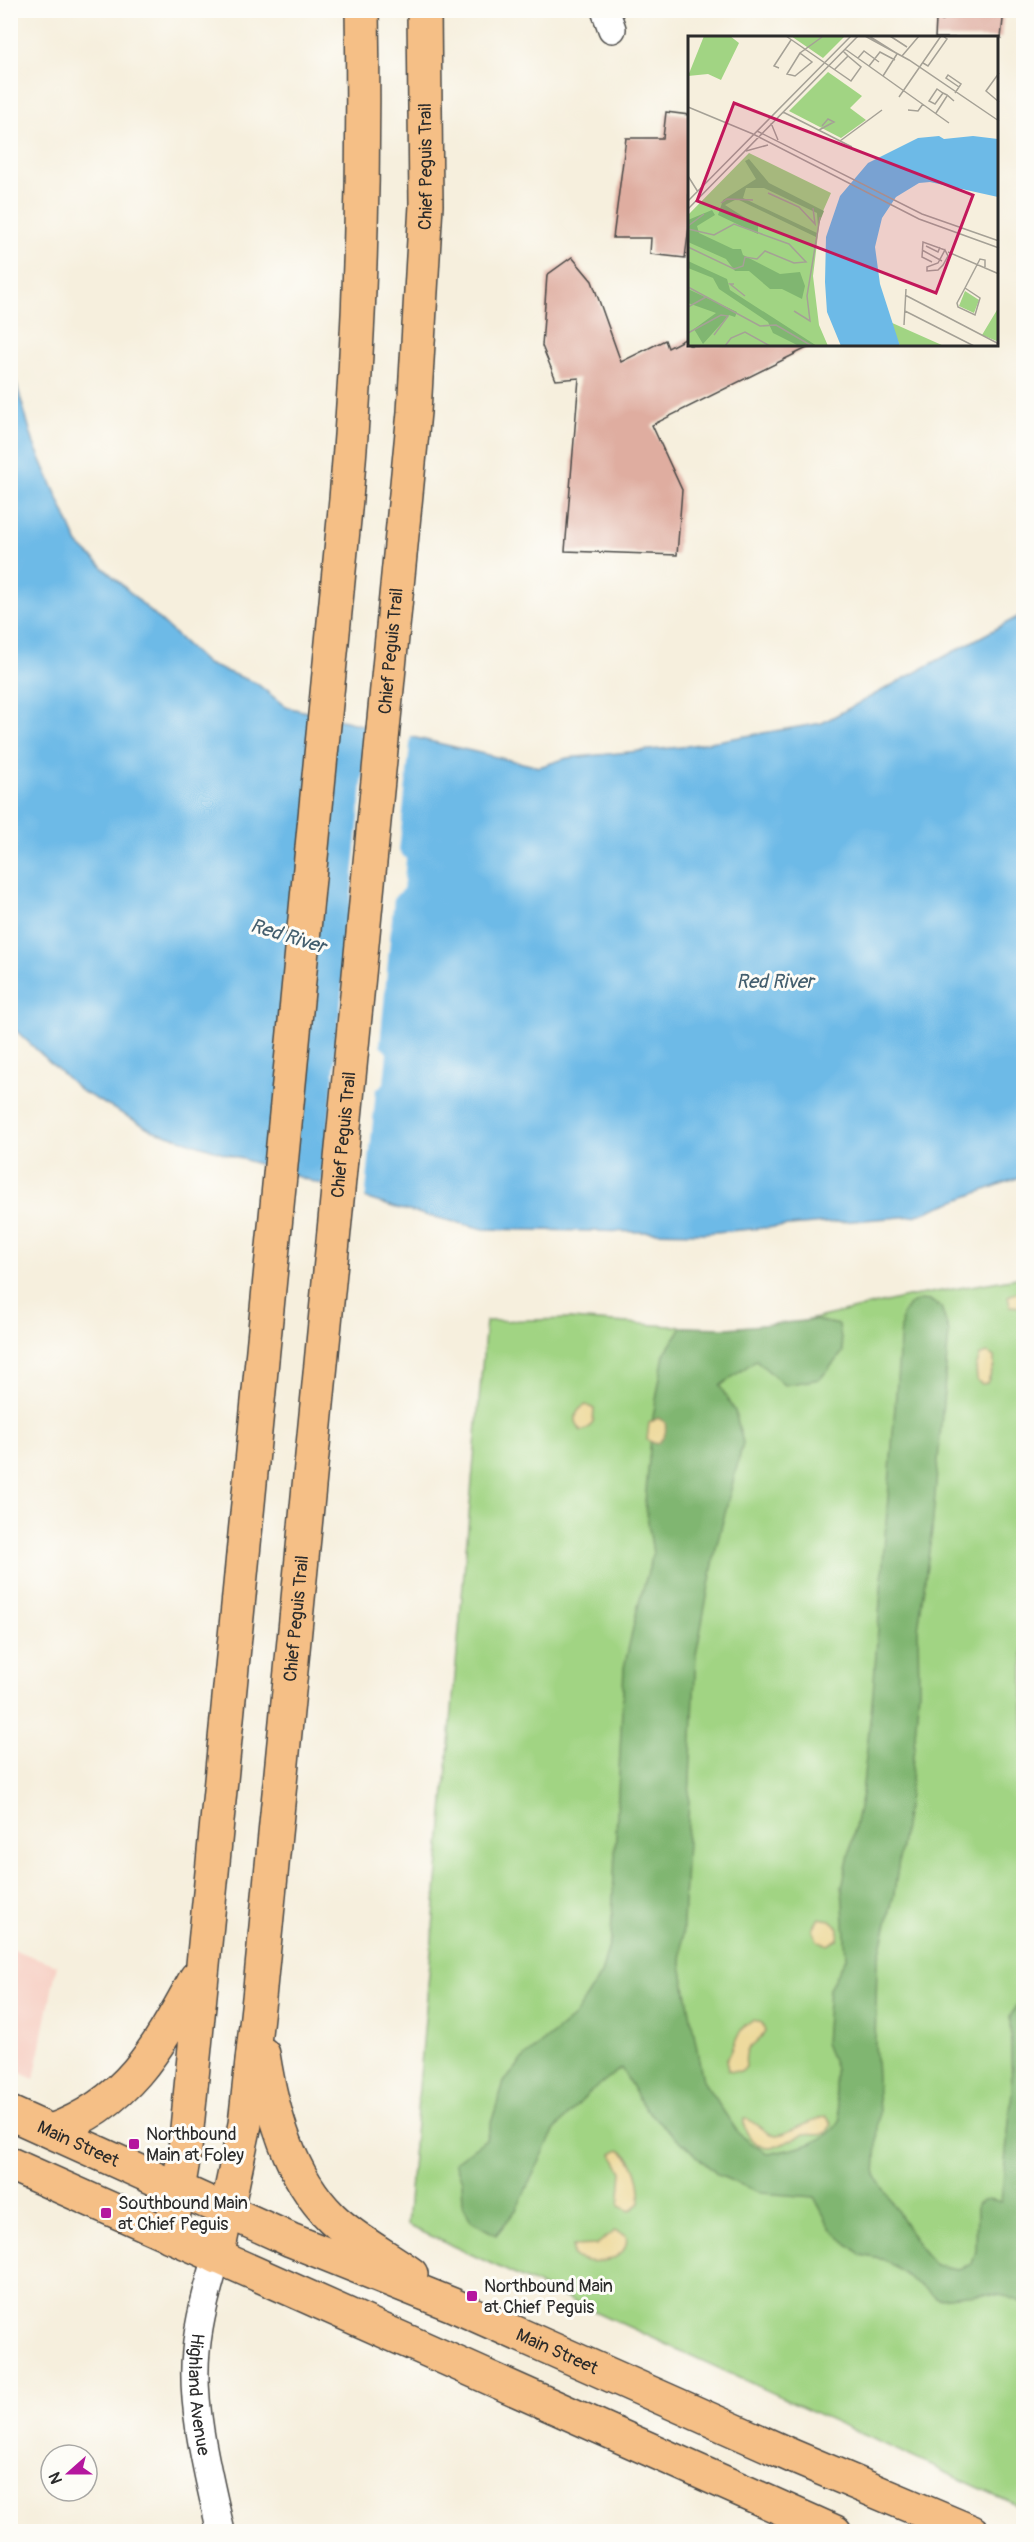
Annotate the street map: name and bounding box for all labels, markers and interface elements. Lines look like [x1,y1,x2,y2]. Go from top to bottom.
inset map [688,36,998,346]
street label: Chief Peguis Trail [413,103,438,231]
street label: Chief Peguis Trail [373,587,408,715]
water label: Red River [247,913,331,960]
water label: Red River [736,969,817,994]
street label: Chief Peguis Trail [326,1071,361,1199]
street label: Chief Peguis Trail [278,1554,314,1683]
street label: Main Street [34,2115,124,2173]
place label: Northbound Main at Foley [146,2123,244,2167]
marker: Northbound Main at Foley [127,2137,141,2151]
place label: Southbound Main at Chief Peguis [118,2192,248,2236]
marker: Southbound Main at Chief Peguis [99,2206,113,2220]
place label: Northbound Main at Chief Peguis [484,2275,613,2319]
marker: Northbound Main at Chief Peguis [465,2289,479,2303]
street label: Main Street [513,2323,602,2380]
street label: Highland Avenue [183,2332,216,2458]
north arrow [39,2443,99,2503]
text: N [45,2469,67,2487]

